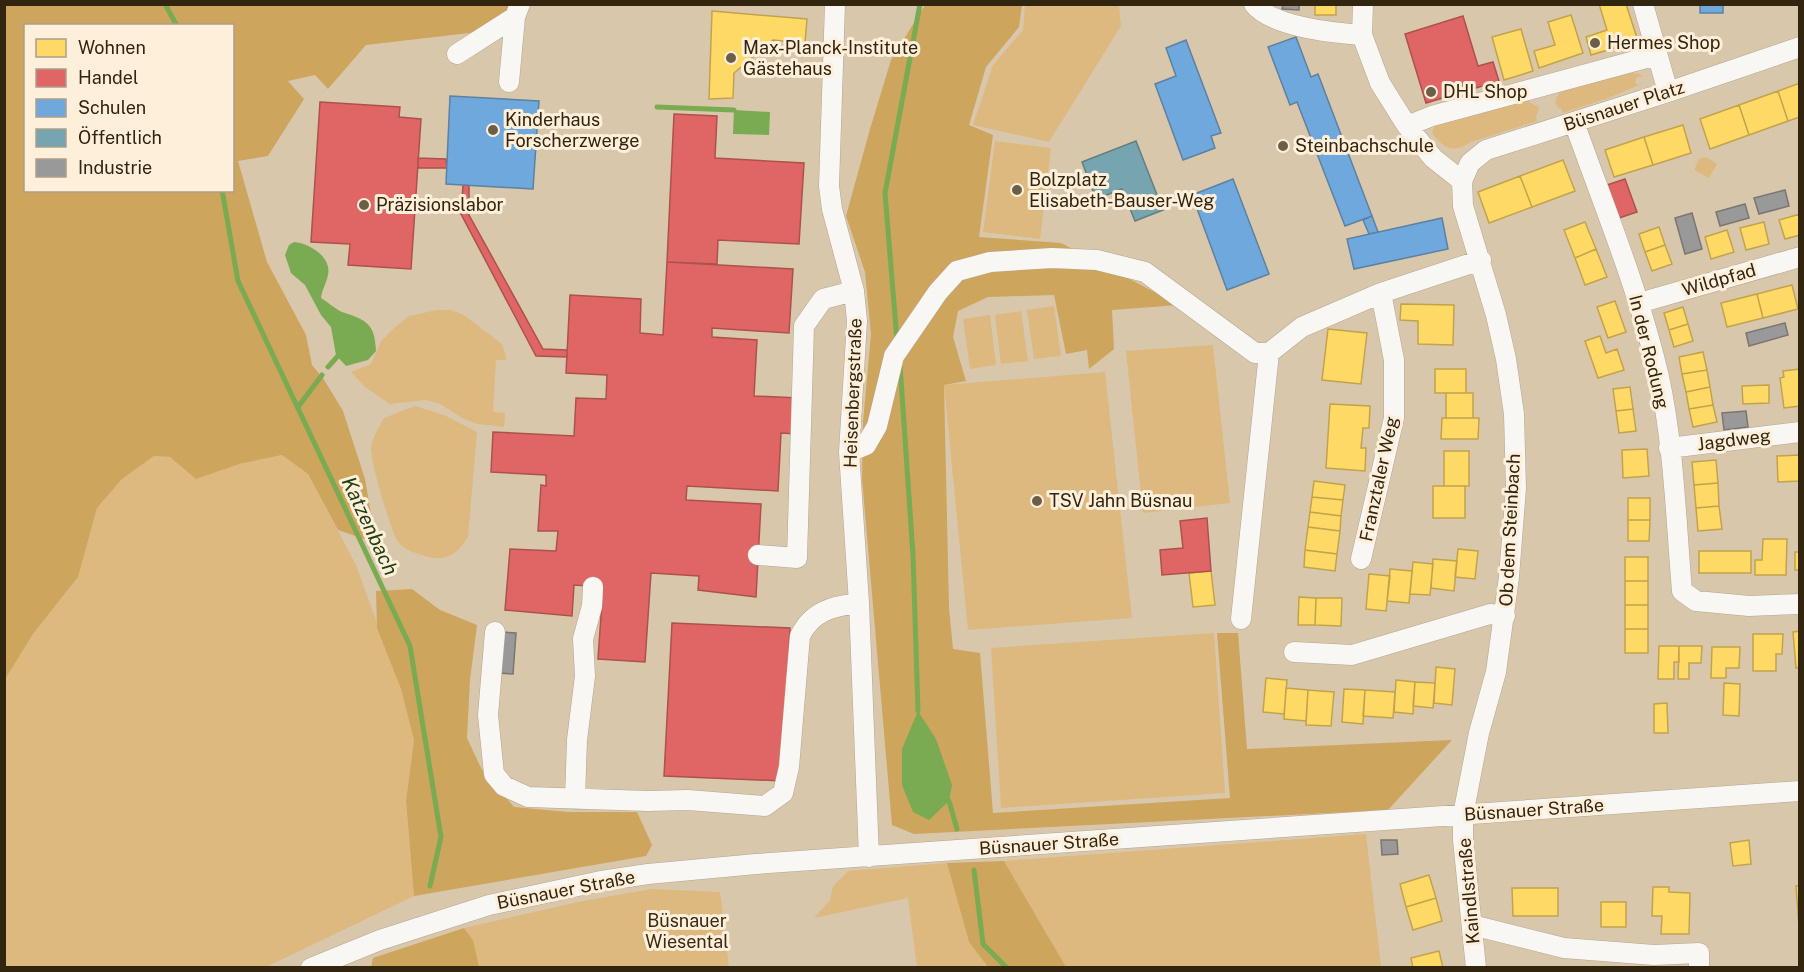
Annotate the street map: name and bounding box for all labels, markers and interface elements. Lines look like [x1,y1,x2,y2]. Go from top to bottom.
legend [24,24,234,192]
place label: Hermes Shop [1607,32,1720,53]
marker: Hermes Shop [1588,36,1602,50]
text: Wohnen [78,37,146,58]
place label: Max-Planck-Institute Gästehaus [743,37,918,79]
marker: Max-Planck-Institute Gästehaus [724,51,738,65]
text: Handel [78,67,138,88]
street label: Büsnauer Platz [1561,76,1687,135]
place label: DHL Shop [1443,81,1527,102]
marker: DHL Shop [1424,85,1438,99]
text: Schulen [78,97,146,118]
place label: Kinderhaus Forscherzwerge [505,109,640,151]
marker: Kinderhaus Forscherzwerge [486,123,500,137]
text: Öffentlich [78,126,162,148]
place label: Steinbachschule [1295,135,1434,156]
marker: Steinbachschule [1276,139,1290,153]
text: Industrie [78,157,152,178]
place label: Bolzplatz Elisabeth-Bauser-Weg [1029,169,1215,211]
marker: Bolzplatz Elisabeth-Bauser-Weg [1010,183,1024,197]
place label: Präzisionslabor [376,194,504,215]
marker: Präzisionslabor [357,198,371,212]
street label: Wildpfad [1680,259,1758,300]
street label: In der Rodung [1625,293,1674,411]
street label: Heisenbergstraße [839,318,866,468]
street label: Franztaler Weg [1355,414,1402,543]
street label: Jagdweg [1696,425,1772,454]
street label: Ob dem Steinbach [1495,453,1524,607]
water label: Katzenbach [337,473,403,579]
place label: TSV Jahn Büsnau [1049,490,1192,511]
marker: TSV Jahn Büsnau [1030,494,1044,508]
street label: Büsnauer Straße [1463,794,1605,825]
street label: Büsnauer Straße [978,828,1120,859]
street label: Kaindlstraße [1453,837,1484,945]
street label: Büsnauer Straße [495,866,637,913]
park label: Büsnauer Wiesental [645,910,729,952]

